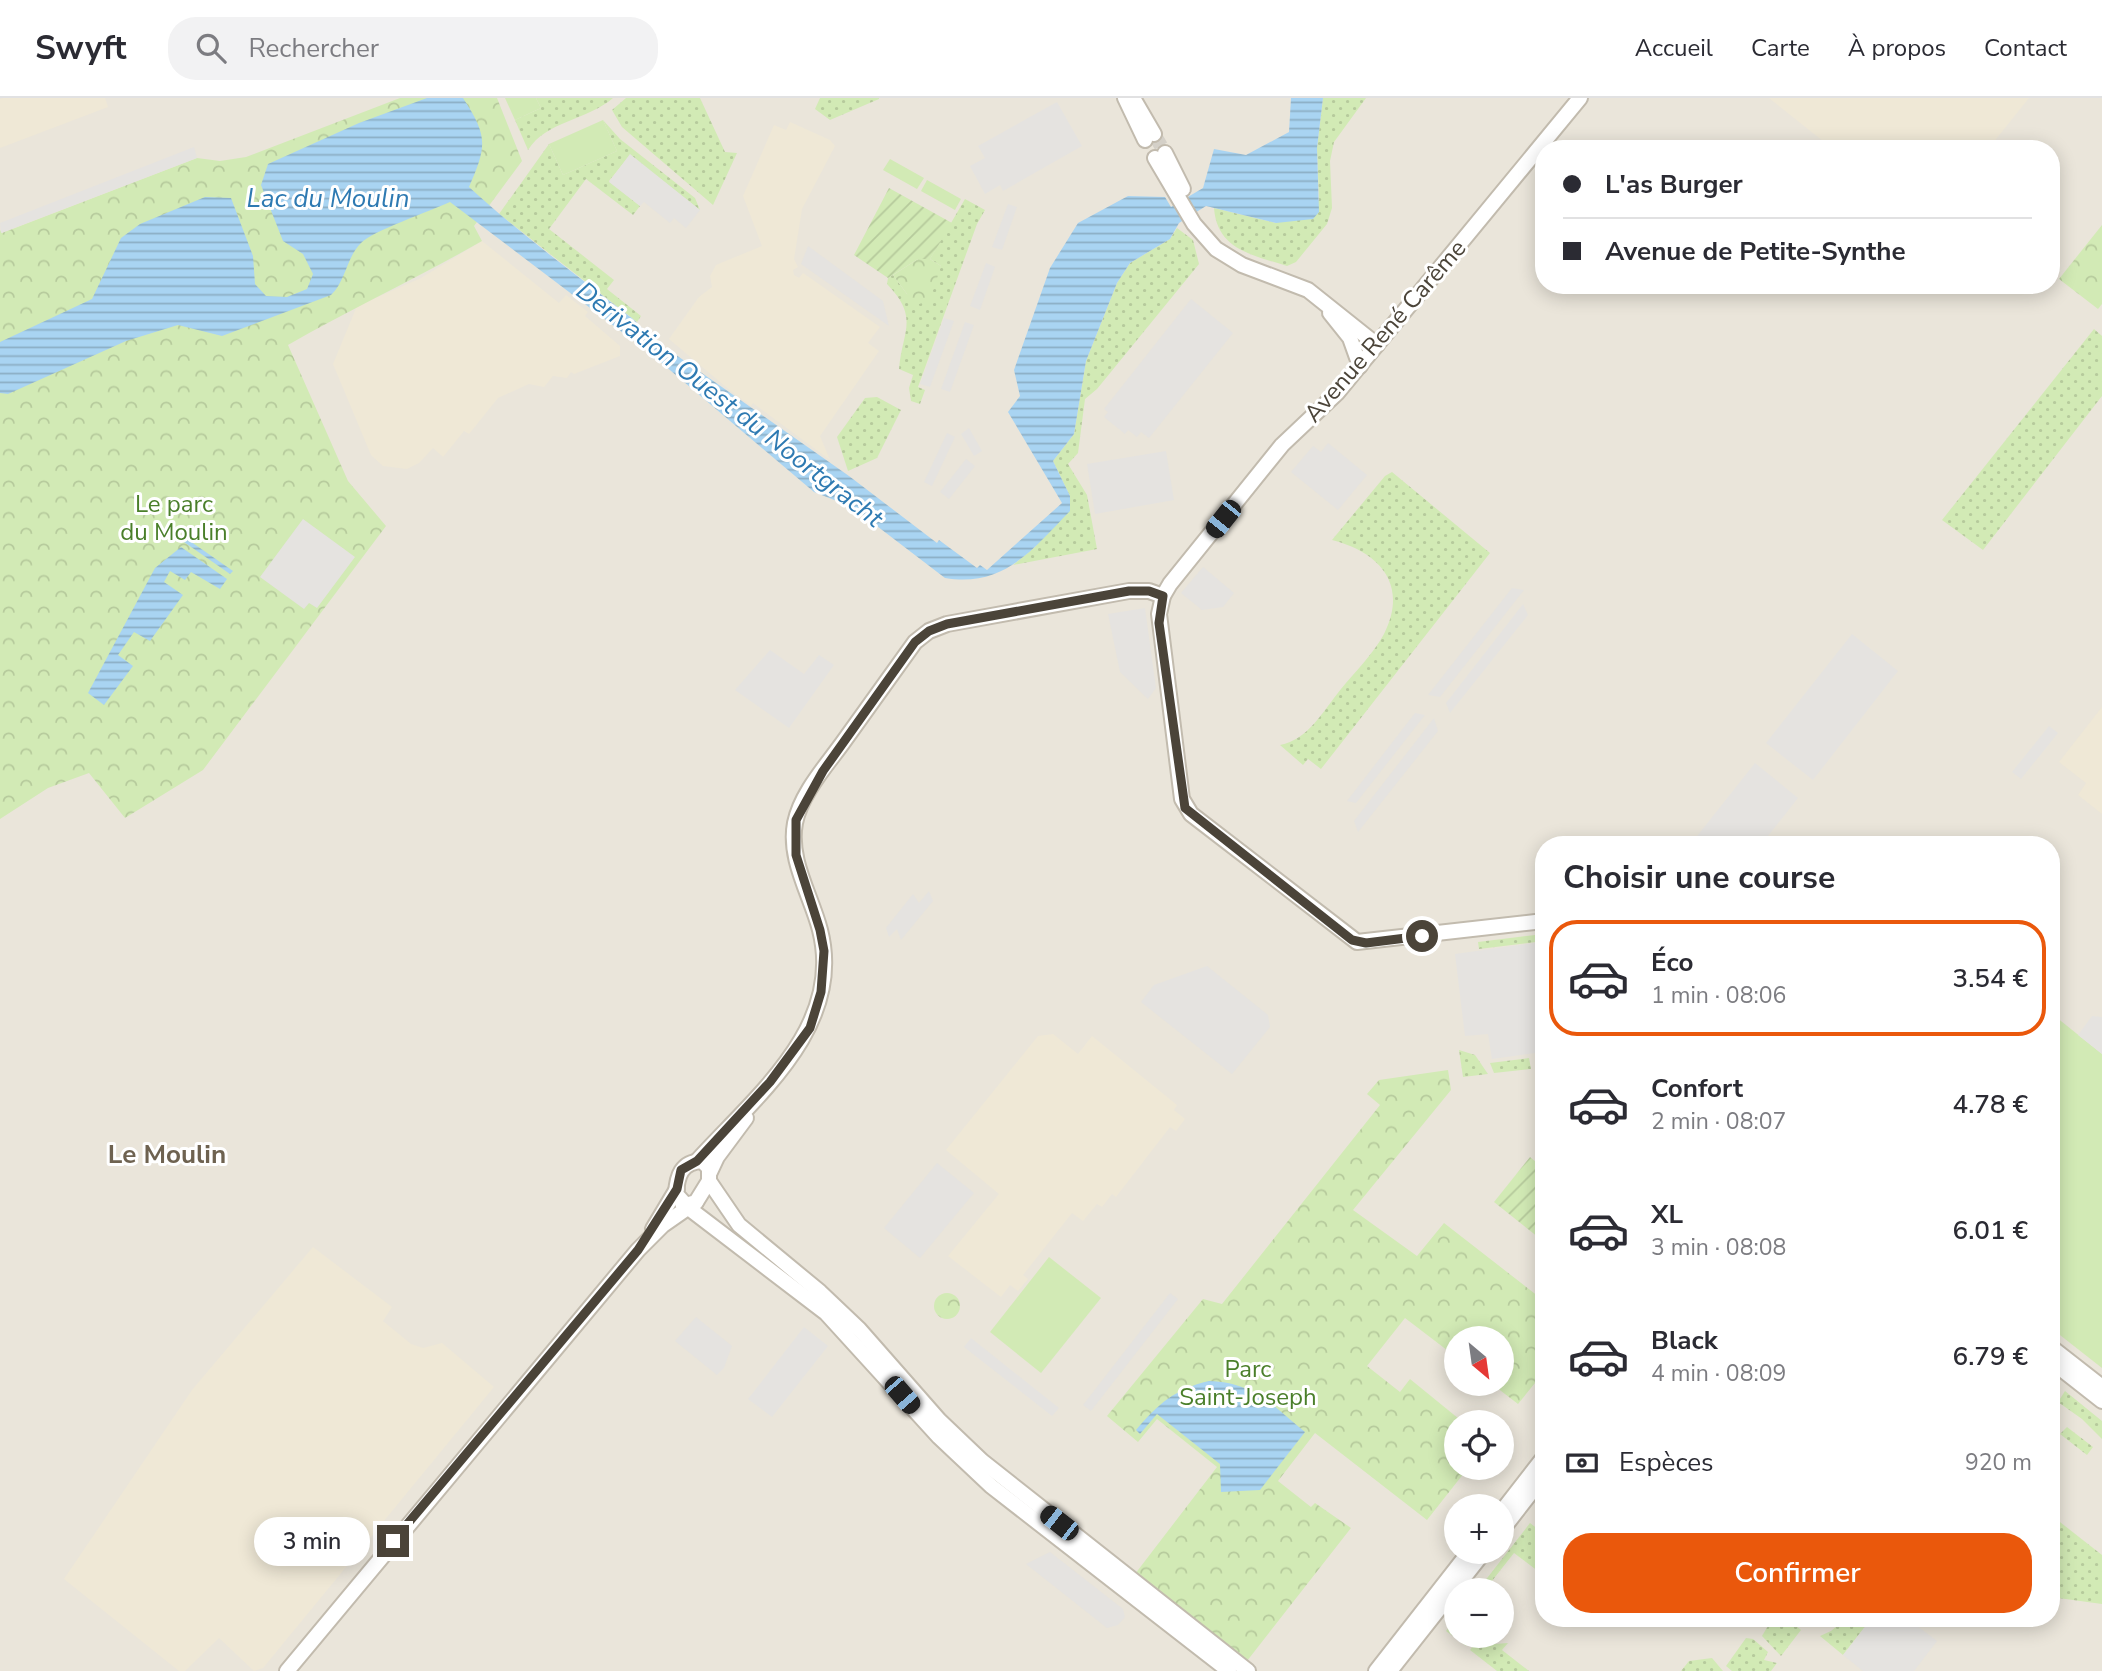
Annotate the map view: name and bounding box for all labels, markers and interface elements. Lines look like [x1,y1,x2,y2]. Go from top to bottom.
search box [168,17,658,80]
text: Swyft [35,26,126,71]
icon: search [192,29,230,67]
text: Rechercher [248,31,379,66]
text: Accueil [1635,32,1713,64]
text: Carte [1751,32,1810,64]
text: À propos [1848,32,1946,64]
text: Contact [1984,32,2067,64]
text: L'as Burger [1605,167,1743,202]
water label: Lac du Moulin [247,181,409,216]
street label: Avenue René Carême [1297,233,1473,429]
text: Avenue de Petite-Synthe [1605,234,1906,269]
water label: Derivation Ouest du Noortgracht [569,273,891,536]
park label: Le parc du Moulin [120,488,228,548]
car [1202,496,1245,542]
text: Choisir une course [1563,856,1835,899]
route start [1406,920,1438,952]
text: Éco [1651,945,1693,980]
icon: car [1567,947,1630,1010]
text: 3.54 € [1953,961,2028,996]
text: 1 min · 08:06 [1651,980,1786,1011]
text: Confort [1651,1071,1743,1106]
icon: car [1567,1073,1630,1136]
text: 4.78 € [1953,1087,2028,1122]
text: 2 min · 08:07 [1651,1106,1786,1137]
district label: Le Moulin [108,1137,226,1172]
text: XL [1651,1197,1683,1232]
icon: car [1567,1199,1630,1262]
text: 6.01 € [1953,1213,2028,1248]
text: 3 min · 08:08 [1651,1232,1786,1263]
text: Black [1651,1323,1718,1358]
icon: car [1567,1325,1630,1388]
north arrow [1444,1326,1514,1396]
map controls [1444,1326,1514,1648]
text: 6.79 € [1953,1339,2028,1374]
park label: Parc Saint-Joseph [1179,1353,1317,1413]
text: 4 min · 08:09 [1651,1358,1786,1389]
car [881,1372,924,1418]
button: locate [1444,1410,1514,1480]
icon: cash [1563,1444,1601,1482]
text: Espèces [1619,1445,1714,1480]
text: 920 m [1965,1447,2032,1478]
button: + [1444,1494,1514,1564]
car [1036,1502,1083,1544]
callout: 3 min [253,1516,368,1566]
route end [377,1525,409,1557]
text: 3 min [283,1526,341,1557]
button: Confirmer [1563,1533,2032,1613]
button: − [1444,1578,1514,1648]

